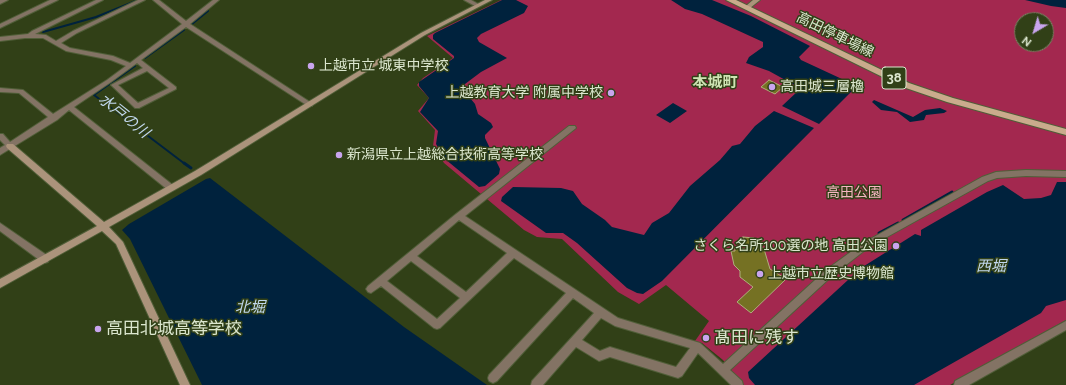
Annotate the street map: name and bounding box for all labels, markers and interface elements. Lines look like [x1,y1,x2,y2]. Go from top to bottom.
street label: 高田停車場線 [794,9,876,61]
north arrow [1014,12,1054,52]
text: N [1020,33,1034,49]
place label: 上越市立 城東中学校 [319,58,449,74]
marker: 上越市立 城東中学校 [306,61,316,71]
road number: 38 [882,67,906,89]
district label: 本城町 [693,73,737,91]
place label: 高田城三層櫓 [780,79,864,95]
marker: 高田城三層櫓 [767,82,777,92]
place label: 上越教育大学 附属中学校 [445,85,603,101]
marker: 上越教育大学 附属中学校 [606,88,616,98]
water label: 水戸の川 [95,90,153,142]
place label: 新潟県立上越総合技術高等学校 [347,147,543,163]
marker: 新潟県立上越総合技術高等学校 [334,150,344,160]
park label: 高田公園 [826,185,882,201]
place label: さくら名所100選の地 高田公園 [693,238,888,254]
marker: さくら名所100選の地 高田公園 [891,241,901,251]
water label: 西堀 [976,257,1006,275]
place label: 上越市立歴史博物館 [768,266,894,282]
marker: 上越市立歴史博物館 [755,269,765,279]
water label: 北堀 [235,298,265,316]
place label: 高田北城高等学校 [106,319,242,339]
marker: 高田北城高等学校 [93,324,103,334]
place label: 髙田に残す [714,328,799,348]
marker: 髙田に残す [701,333,711,343]

